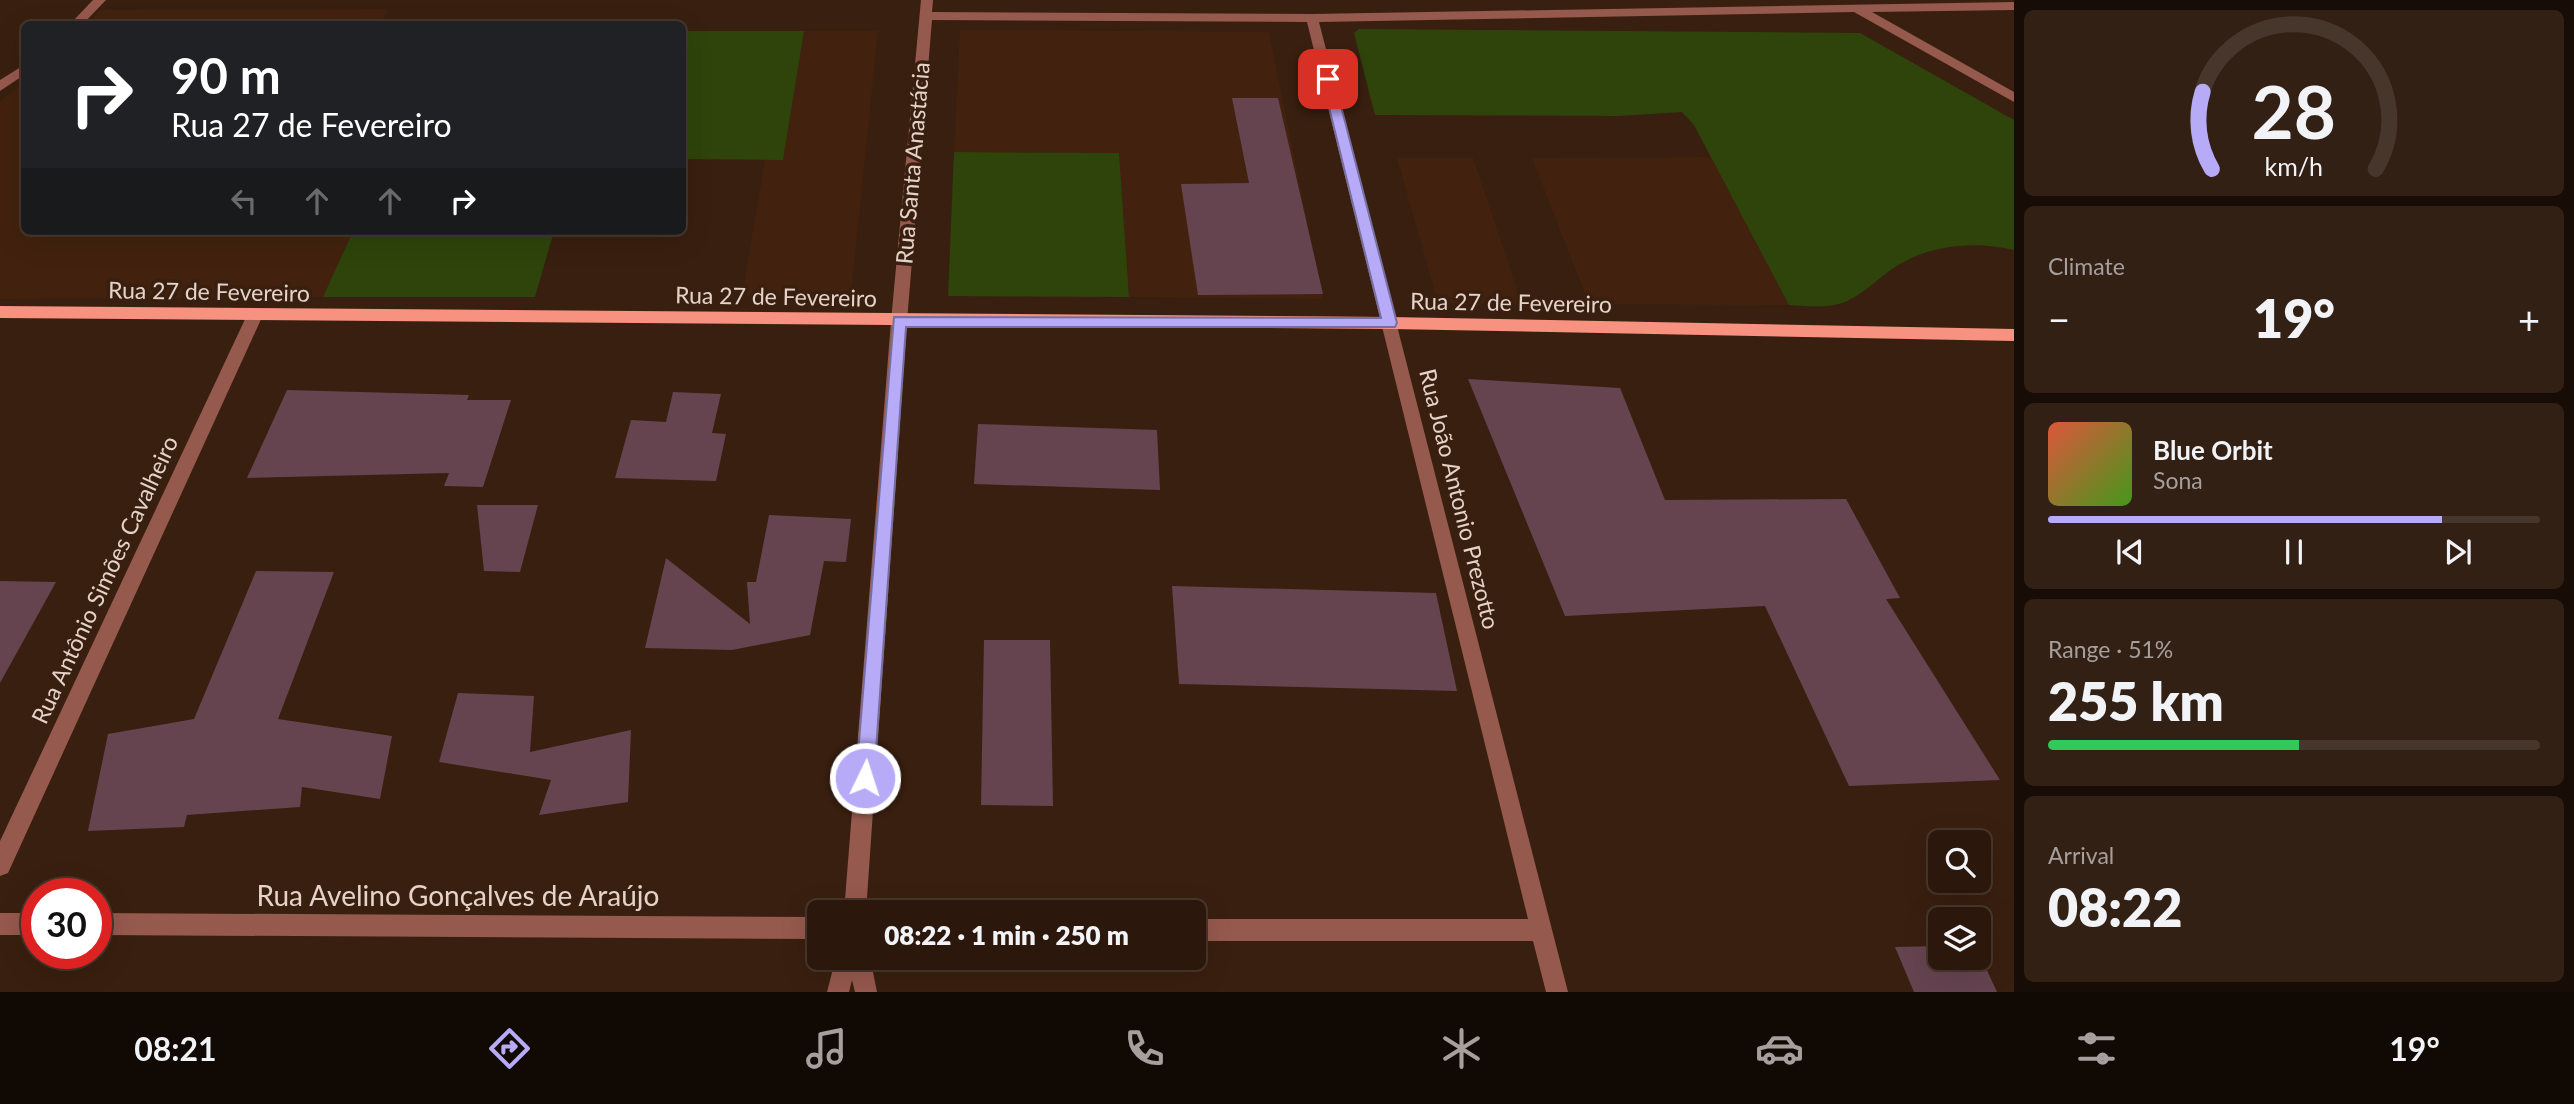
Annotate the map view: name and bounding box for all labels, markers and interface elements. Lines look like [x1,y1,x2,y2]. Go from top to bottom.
text: 90 m [171,46,281,104]
icon: right [56,49,147,140]
pin [1298,49,1358,109]
icon: arrive [1309,60,1347,98]
street label: Rua Santa Anastácia [889,61,935,265]
text: 28 [2252,68,2336,156]
text: Rua 27 de Fevereiro [171,105,452,144]
text: km/h [2265,151,2323,181]
icon: left [225,182,263,220]
icon: ahead [298,182,336,220]
icon: ahead [371,182,409,220]
icon: right [444,182,482,220]
text: Climate [2048,252,2125,280]
street label: Rua 27 de Fevereiro [108,275,310,307]
street label: Rua 27 de Fevereiro [675,280,877,312]
street label: Rua 27 de Fevereiro [1410,286,1612,318]
text: 19° [2253,287,2335,349]
text: − [2048,296,2070,342]
text: + [2518,296,2540,342]
street label: Rua João Antonio Prezotto [1414,366,1506,632]
street label: Rua Antônio Simões Cavalheiro [25,431,183,728]
text: Blue Orbit [2153,434,2273,466]
text: Sona [2153,466,2203,494]
icon: previous [2111,533,2149,571]
icon: pause [2275,533,2313,571]
icon: next [2439,533,2477,571]
text: Range · 51% [2048,635,2173,663]
text: 255 km [2048,670,2224,732]
position arrow [828,741,902,815]
map controls [1928,830,1991,970]
button: search [1928,830,1991,893]
text: Arrival [2048,841,2114,869]
text: 08:22 [2048,876,2182,938]
speed limit sign: 30 [21,878,112,969]
street label: Rua Avelino Gonçalves de Araújo [257,878,659,912]
button: layers [1928,907,1991,970]
text: 08:22 · 1 min · 250 m [884,919,1129,951]
icon: directions [485,1024,534,1073]
icon: music [802,1024,851,1073]
icon: phone [1120,1024,1169,1073]
icon: climate [1437,1024,1486,1073]
icon: car [1755,1024,1804,1073]
icon: filters [2072,1024,2121,1073]
text: 08:21 [134,1029,217,1068]
text: 19° [2389,1029,2440,1068]

